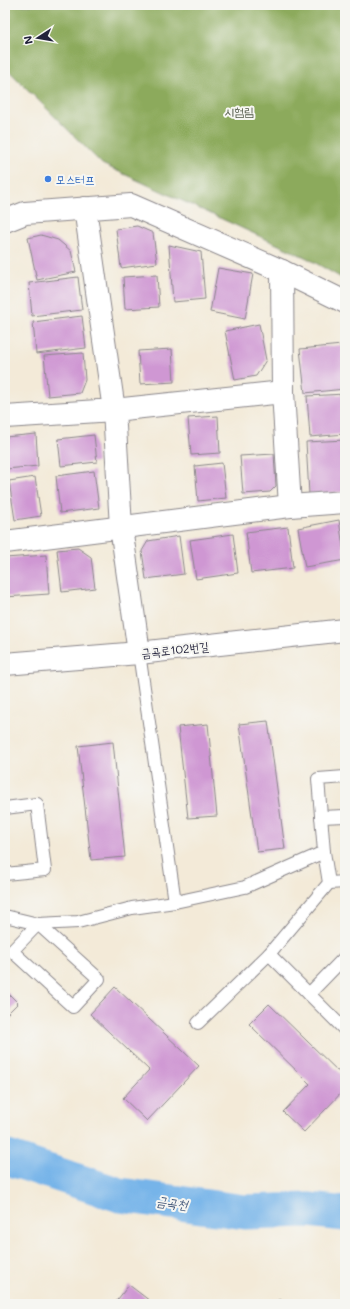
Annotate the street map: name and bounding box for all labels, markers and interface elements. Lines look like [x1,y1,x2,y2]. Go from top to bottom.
north arrow [18,18,58,58]
text: N [20,35,36,46]
park label: 시험림 [225,103,254,119]
place label: 모스터프 [56,171,95,187]
marker: 모스터프 [43,174,53,184]
street label: 금곡로102번길 [140,637,210,660]
water label: 금곡천 [155,1191,190,1213]

